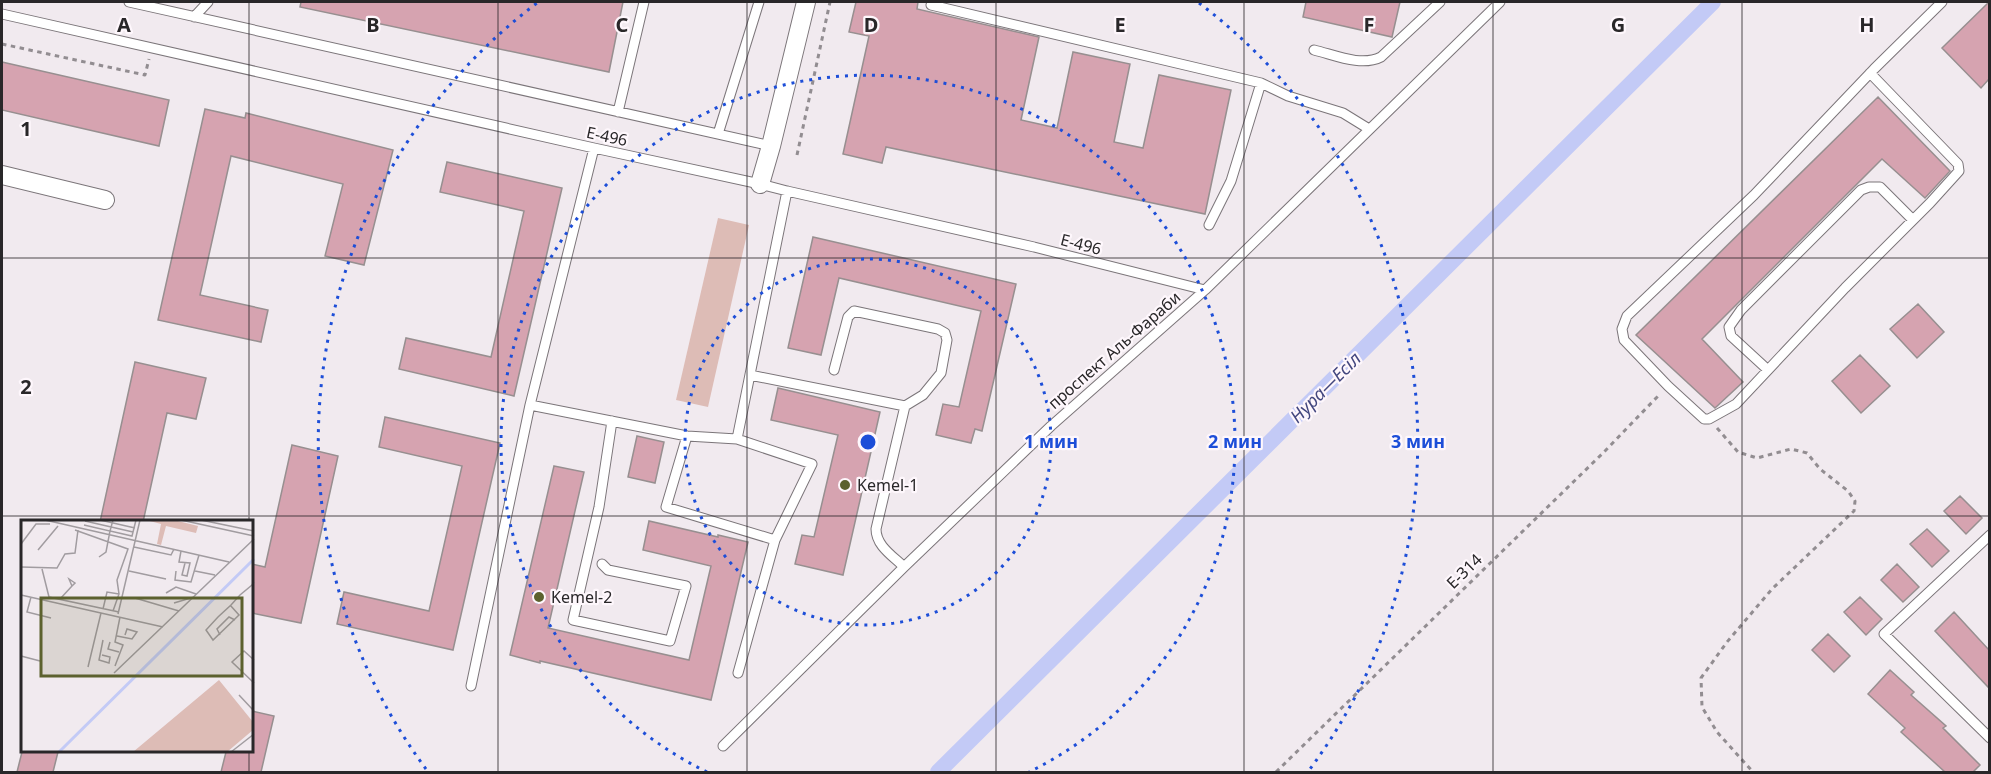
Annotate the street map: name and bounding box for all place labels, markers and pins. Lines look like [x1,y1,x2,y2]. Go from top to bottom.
centre of rings [858,432,878,452]
place label: Kemel-1 [857,474,918,496]
marker: Kemel-1 [838,478,852,492]
place label: Kemel-2 [551,586,612,608]
marker: Kemel-2 [532,590,546,604]

